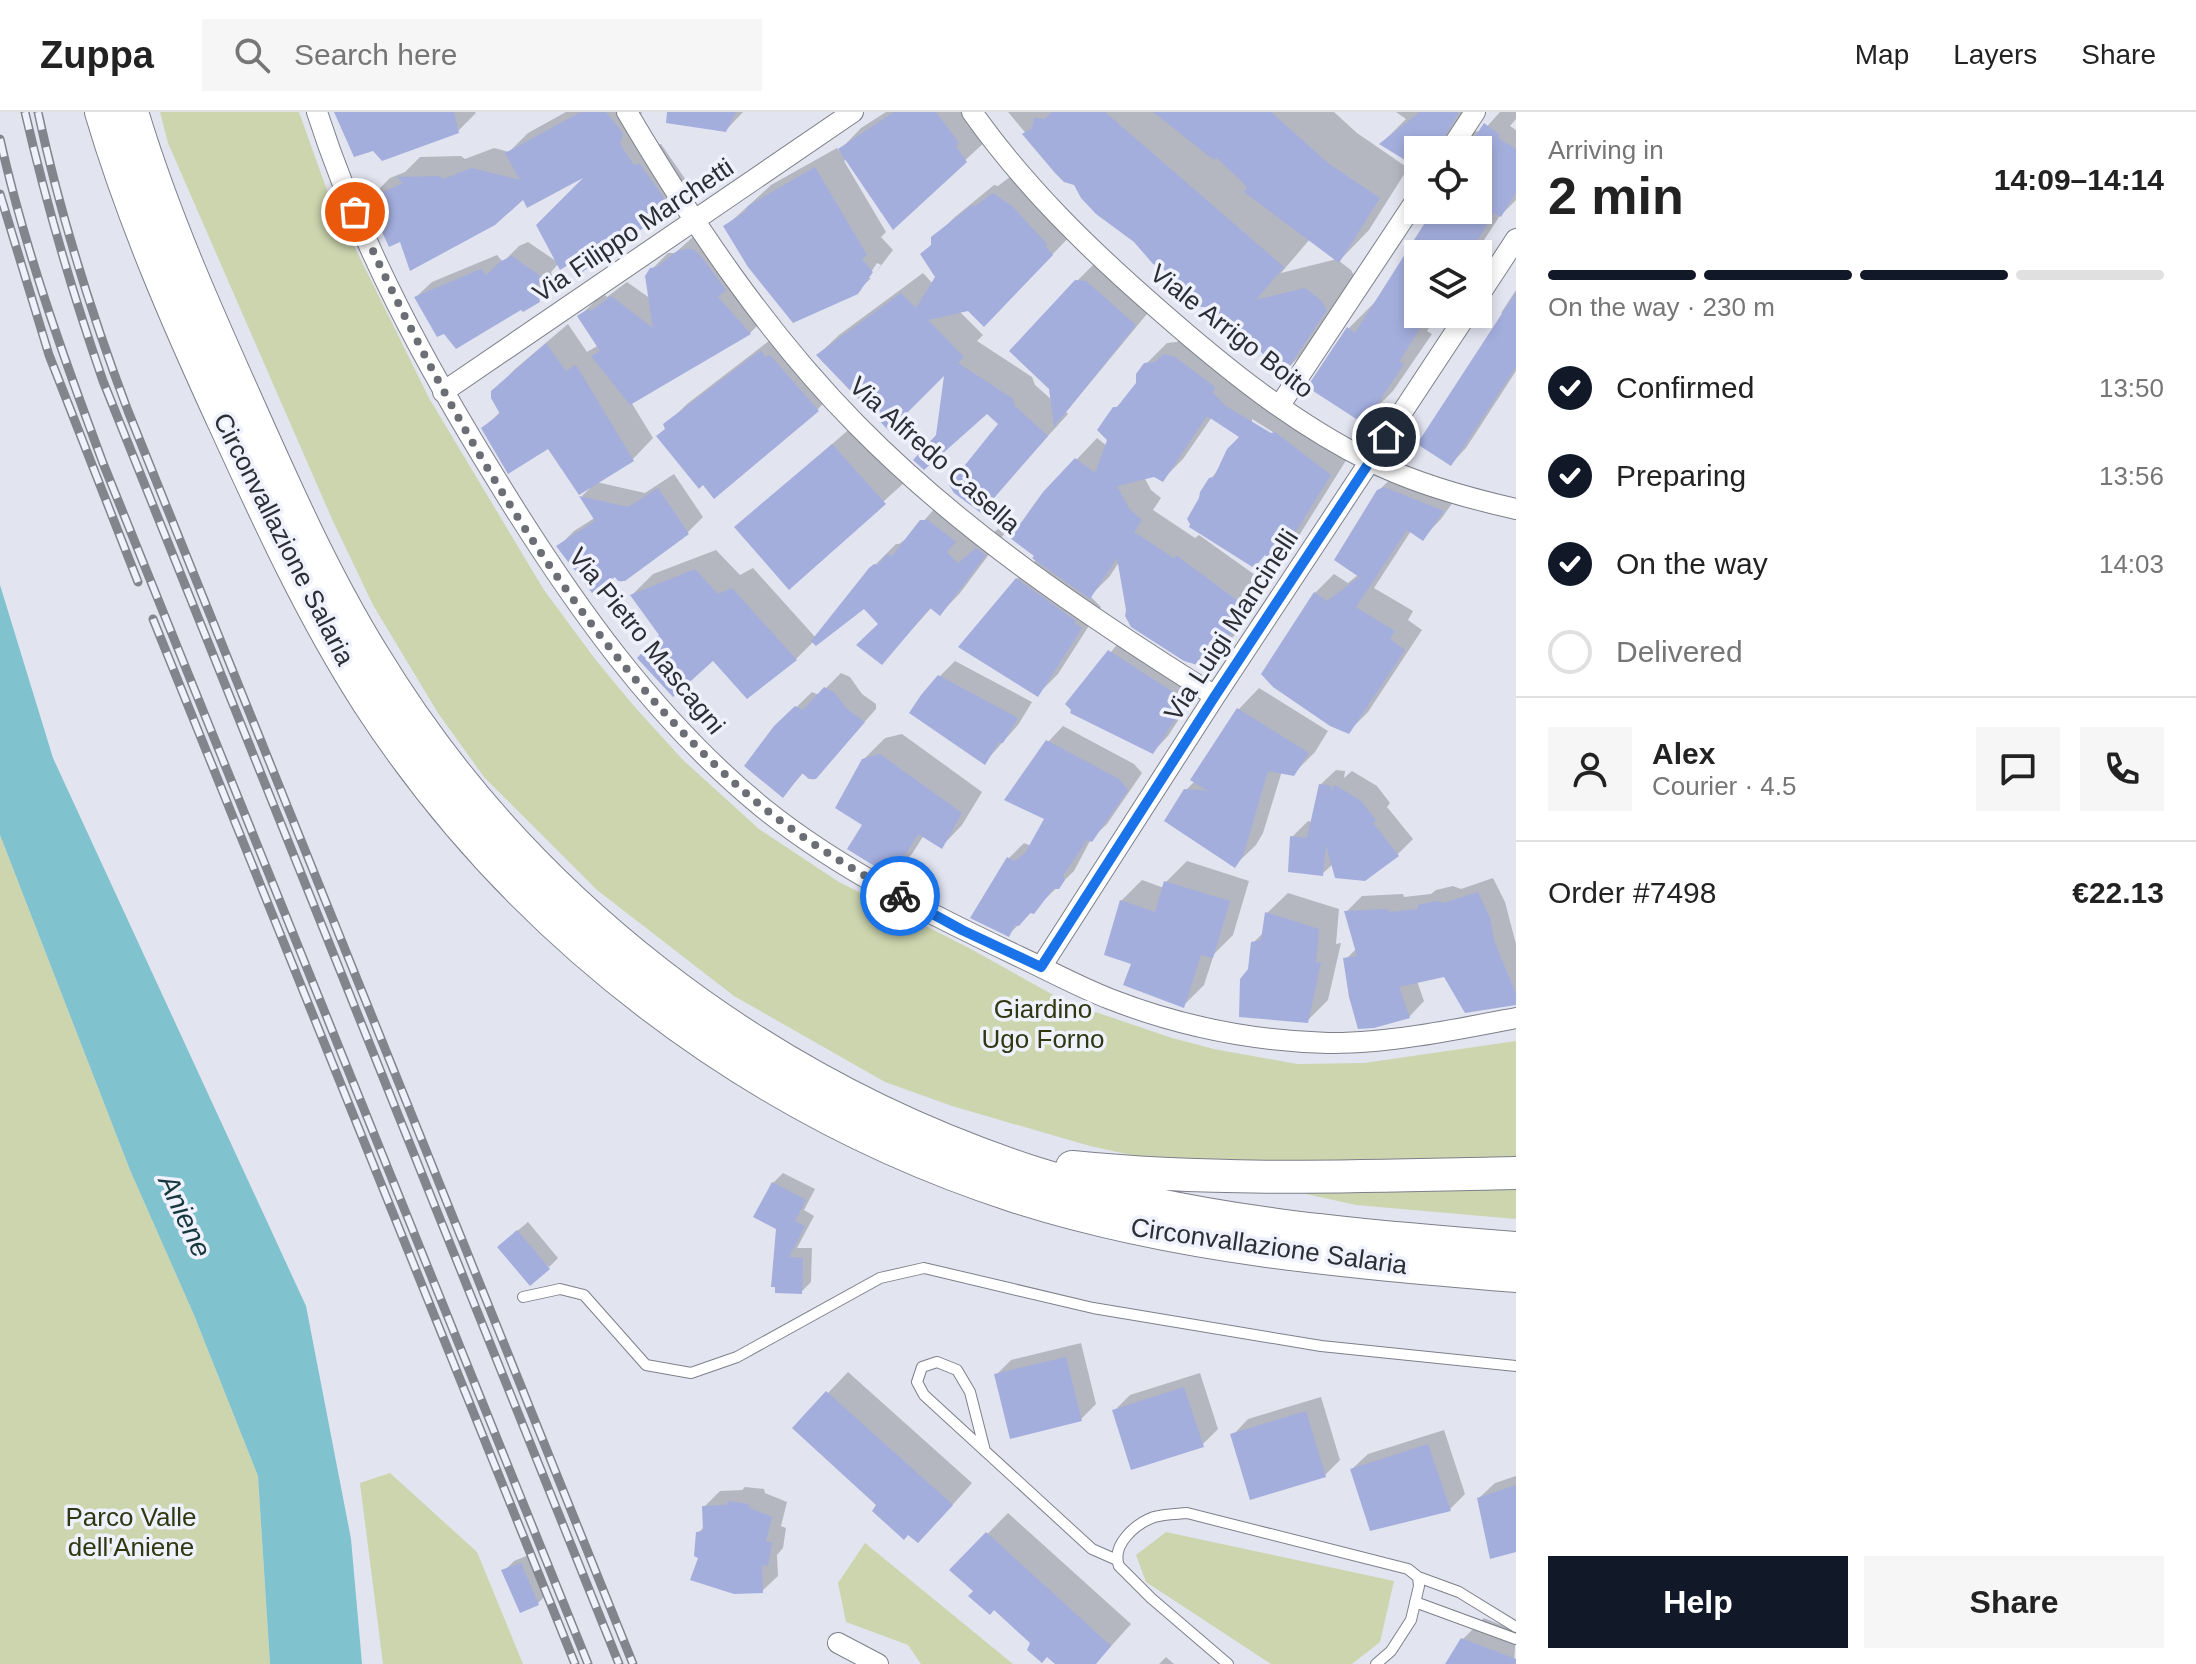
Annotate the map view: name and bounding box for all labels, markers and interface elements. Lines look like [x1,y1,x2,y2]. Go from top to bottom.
search box [202,19,762,91]
icon: search [230,33,274,77]
text: Zuppa [40,34,154,76]
text: Search here [294,38,457,71]
text: Map [1855,39,1909,70]
text: Layers [1953,39,2037,70]
text: Share [2081,39,2156,70]
text: Arriving in [1548,135,1664,165]
map controls [1404,136,1492,328]
button: locate [1404,136,1492,224]
street label: Via Filippo Marchetti [527,152,739,308]
text: 14:09–14:14 [1994,163,2164,196]
text: 2 min [1548,167,1684,225]
pin [321,178,389,246]
icon: bag [333,190,377,234]
button: layers [1404,240,1492,328]
street label: Viale Arrigo Boito [1144,258,1320,404]
text: On the way · 230 m [1548,292,1775,322]
icon: check [1548,366,1592,410]
street label: Via Alfredo Casella [844,371,1027,540]
text: Confirmed [1616,371,1754,404]
text: 13:50 [2099,373,2164,403]
pin [1352,403,1420,471]
street label: Circonvallazione Salaria [207,408,361,671]
icon: home [1364,415,1408,459]
icon: check [1548,454,1592,498]
text: Preparing [1616,459,1746,492]
text: 13:56 [2099,461,2164,491]
street label: Via Luigi Mancinelli [1158,524,1304,726]
street label: Via Pietro Mascagni [563,542,731,740]
icon: check [1548,542,1592,586]
text: On the way [1616,547,1768,580]
text: 14:03 [2099,549,2164,579]
text: Delivered [1616,635,1743,668]
button: person [1548,727,1632,811]
button: chat [1976,727,2060,811]
button: phone [2080,727,2164,811]
text: Alex [1652,737,1715,770]
text: Courier · 4.5 [1652,771,1797,801]
courier [860,856,940,936]
icon: bike [878,874,922,918]
text: Order #7498 [1548,876,1716,909]
text: €22.13 [2072,876,2164,909]
park label: Giardino Ugo Forno [982,994,1104,1054]
water label: Aniene [152,1168,217,1262]
street label: Circonvallazione Salaria [1129,1212,1410,1280]
park label: Parco Valle dell'Aniene [65,1502,197,1562]
button: Help [1548,1556,1848,1648]
button: Share [1864,1556,2164,1648]

